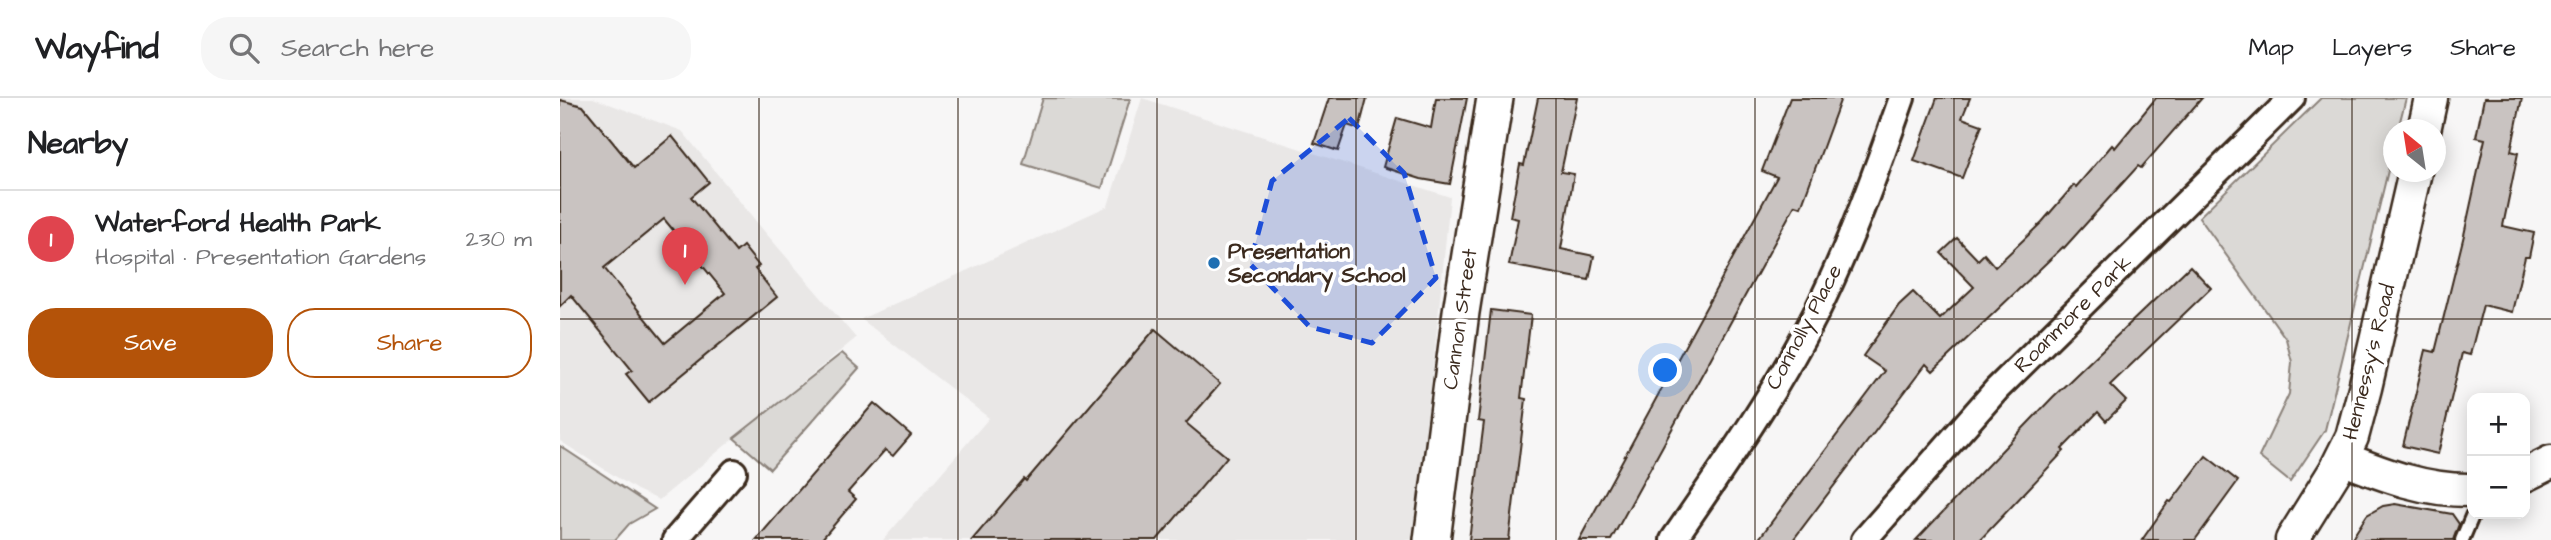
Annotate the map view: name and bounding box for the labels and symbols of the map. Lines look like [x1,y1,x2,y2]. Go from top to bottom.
north arrow [2383,119,2446,182]
pin: 1 [662,227,708,285]
place label: Presentation Secondary School [1227,237,1406,293]
street label: Cannon Street [1436,246,1484,391]
street label: Roanmore Park [2008,249,2138,379]
marker: Presentation Secondary School [1206,255,1222,271]
street label: Connolly Place [1759,259,1851,396]
street label: Hennessy's Road [2336,281,2404,443]
your location [1648,353,1682,387]

